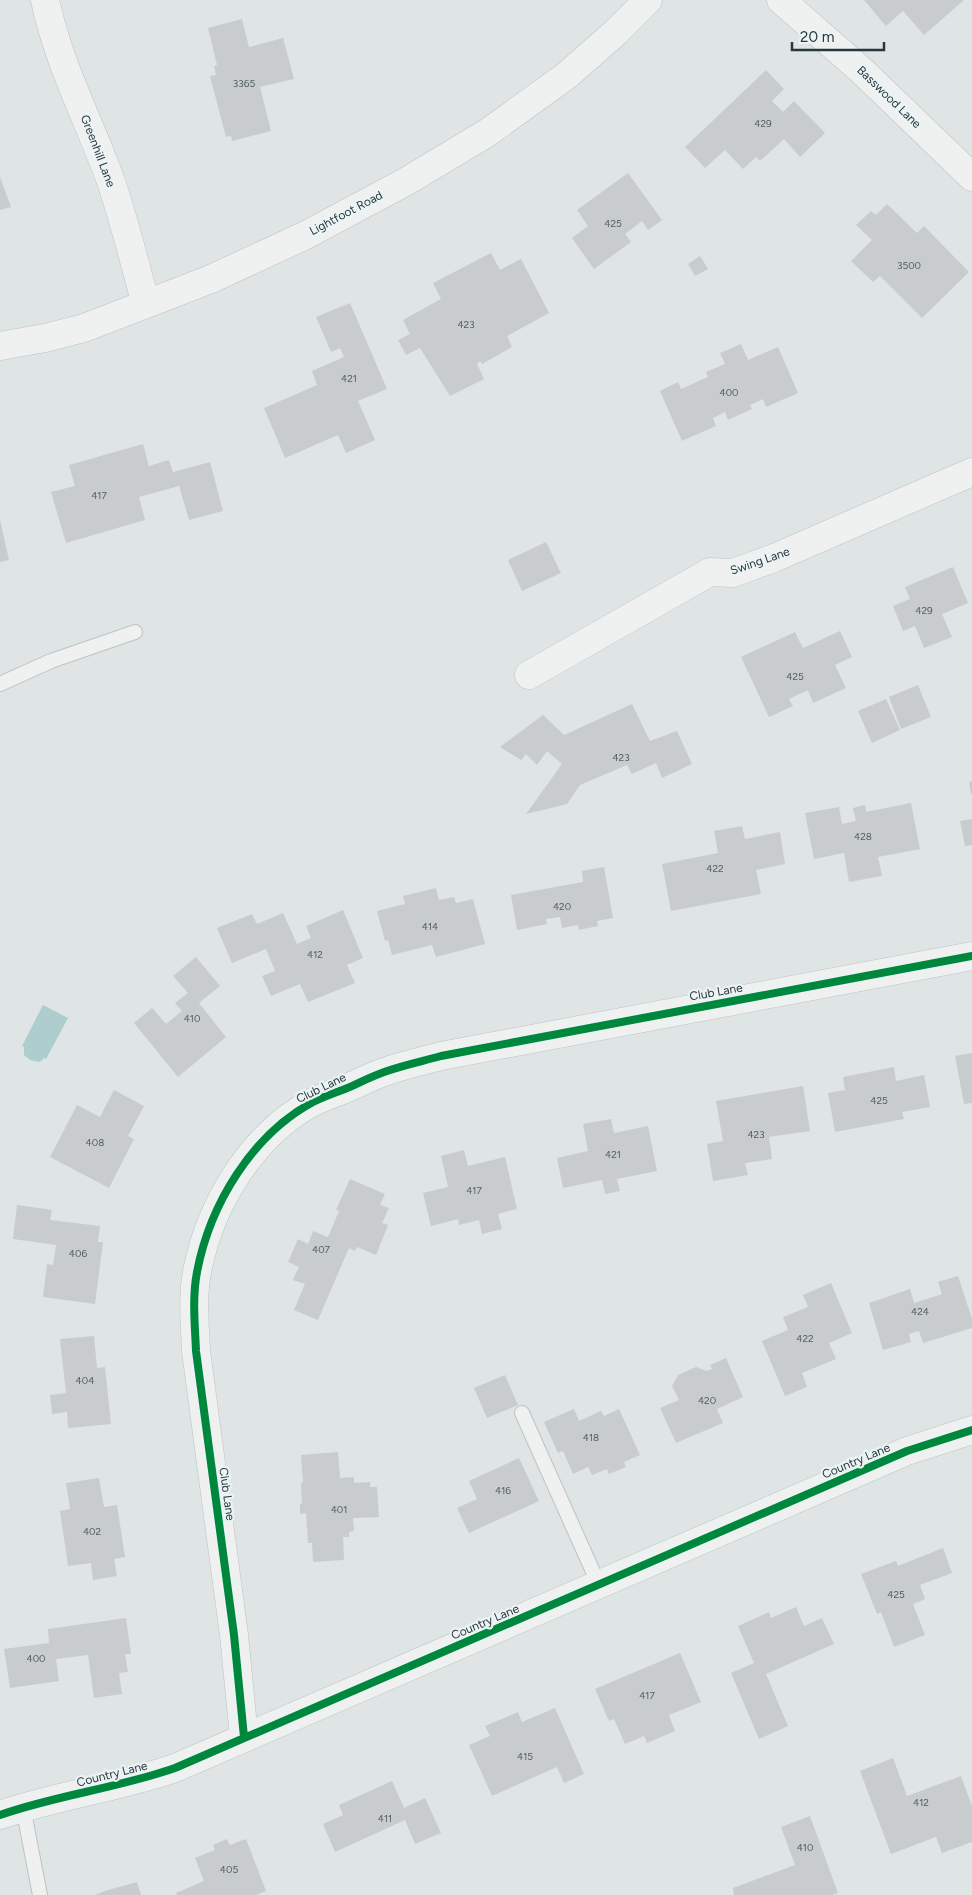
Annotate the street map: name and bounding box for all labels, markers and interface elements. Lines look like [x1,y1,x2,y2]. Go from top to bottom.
scale bar [792,20,884,52]
text: 20 m [800,28,834,46]
street label: Basswood Lane [854,63,924,131]
house number: 3365 [233,77,255,90]
street label: Greenhill Lane [78,113,118,190]
house number: 429 [754,117,772,130]
street label: Lightfoot Road [307,188,385,238]
house number: 425 [604,217,622,230]
house number: 3500 [897,259,921,272]
house number: 423 [457,318,475,331]
house number: 421 [341,372,357,385]
house number: 400 [719,386,739,399]
house number: 417 [91,489,107,502]
street label: Swing Lane [728,544,792,578]
house number: 429 [915,604,933,617]
house number: 425 [786,670,804,683]
house number: 423 [612,751,630,764]
house number: 428 [854,830,872,843]
house number: 422 [706,862,724,875]
house number: 420 [553,900,571,913]
house number: 414 [422,920,438,933]
house number: 412 [307,948,323,961]
street label: Club Lane [688,980,744,1004]
house number: 410 [184,1012,200,1025]
street label: Club Lane [294,1070,349,1106]
house number: 425 [870,1094,888,1107]
house number: 423 [747,1128,765,1141]
house number: 408 [86,1136,104,1149]
house number: 421 [605,1148,621,1161]
house number: 417 [466,1184,482,1197]
house number: 407 [312,1243,331,1256]
house number: 406 [69,1247,87,1260]
house number: 424 [911,1305,929,1318]
house number: 422 [796,1332,814,1345]
house number: 404 [76,1374,94,1387]
house number: 420 [698,1394,716,1407]
house number: 418 [583,1431,599,1444]
street label: Country Lane [820,1440,893,1482]
street label: Club Lane [216,1466,238,1522]
house number: 416 [495,1484,511,1497]
house number: 401 [331,1503,347,1516]
house number: 402 [83,1525,101,1538]
house number: 425 [887,1588,905,1601]
street label: Country Lane [449,1601,522,1643]
house number: 400 [26,1652,46,1665]
house number: 417 [639,1689,655,1702]
house number: 415 [517,1750,533,1763]
street label: Country Lane [75,1758,149,1790]
house number: 412 [913,1796,929,1809]
house number: 411 [378,1812,392,1825]
house number: 410 [797,1841,813,1854]
house number: 405 [220,1863,238,1876]

